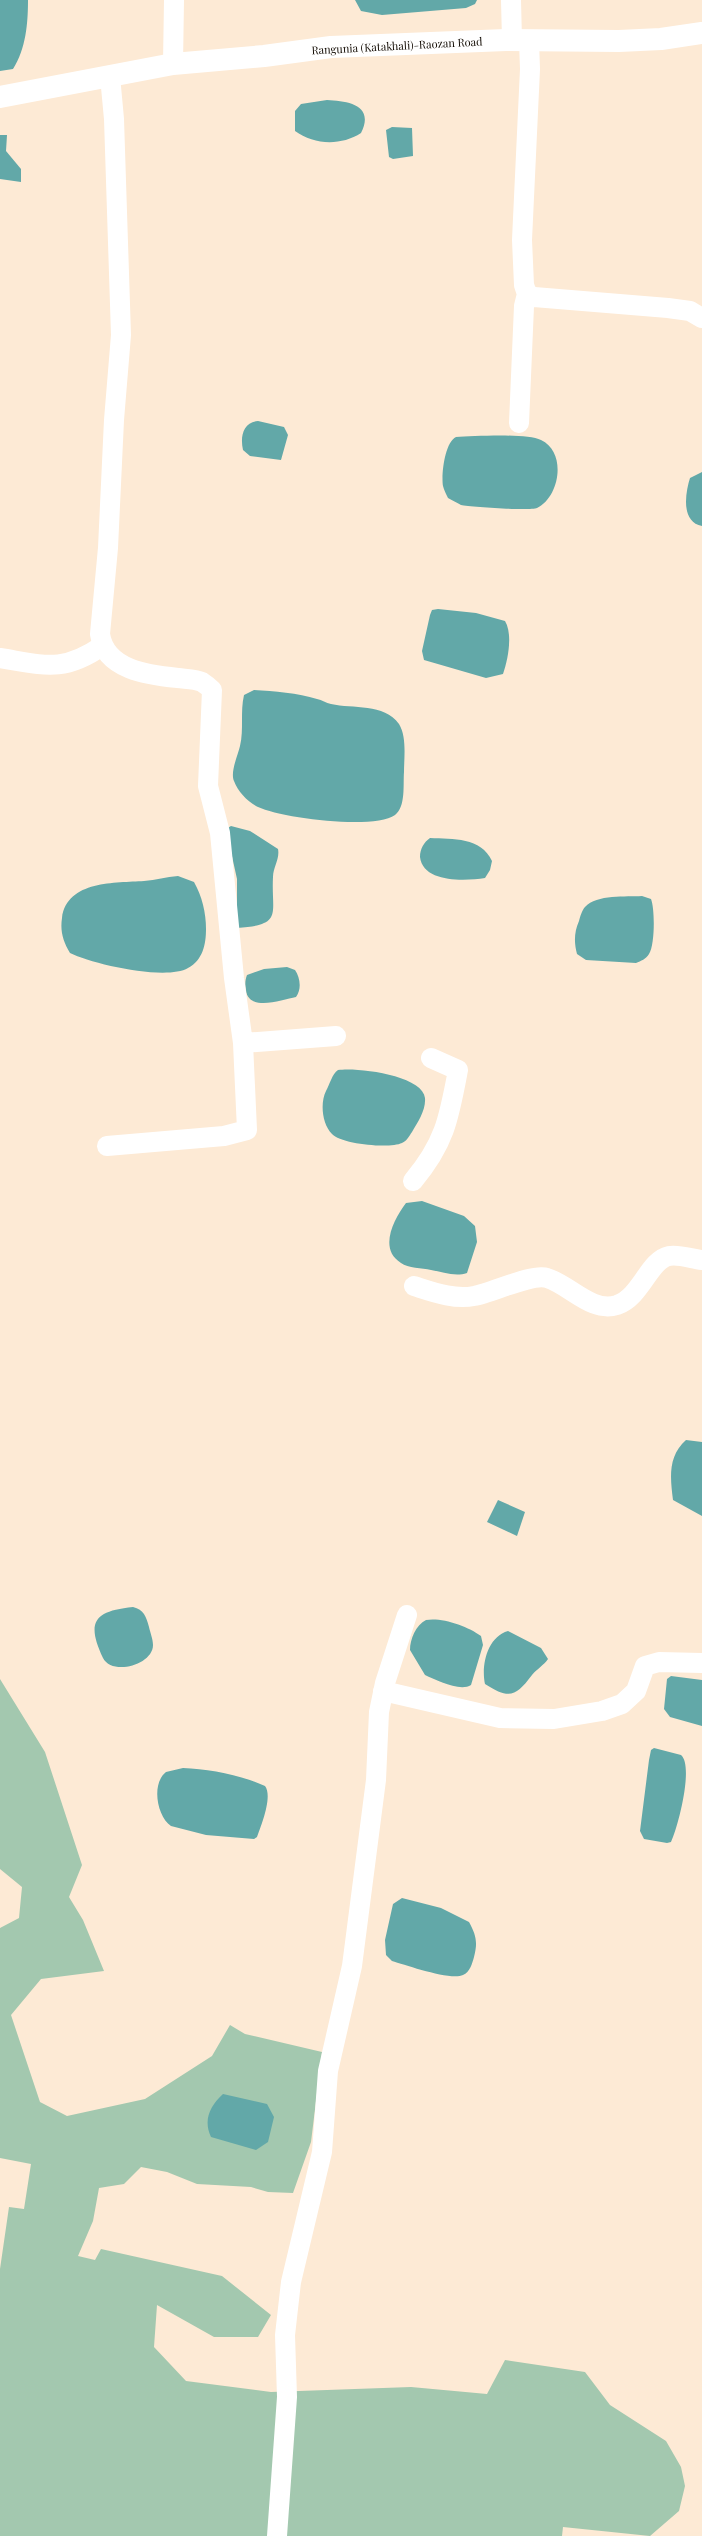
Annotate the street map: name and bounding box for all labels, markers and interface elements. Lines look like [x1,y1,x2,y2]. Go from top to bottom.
street label: Rangunia (Katakhali)-Raozan Road [311,33,483,57]

